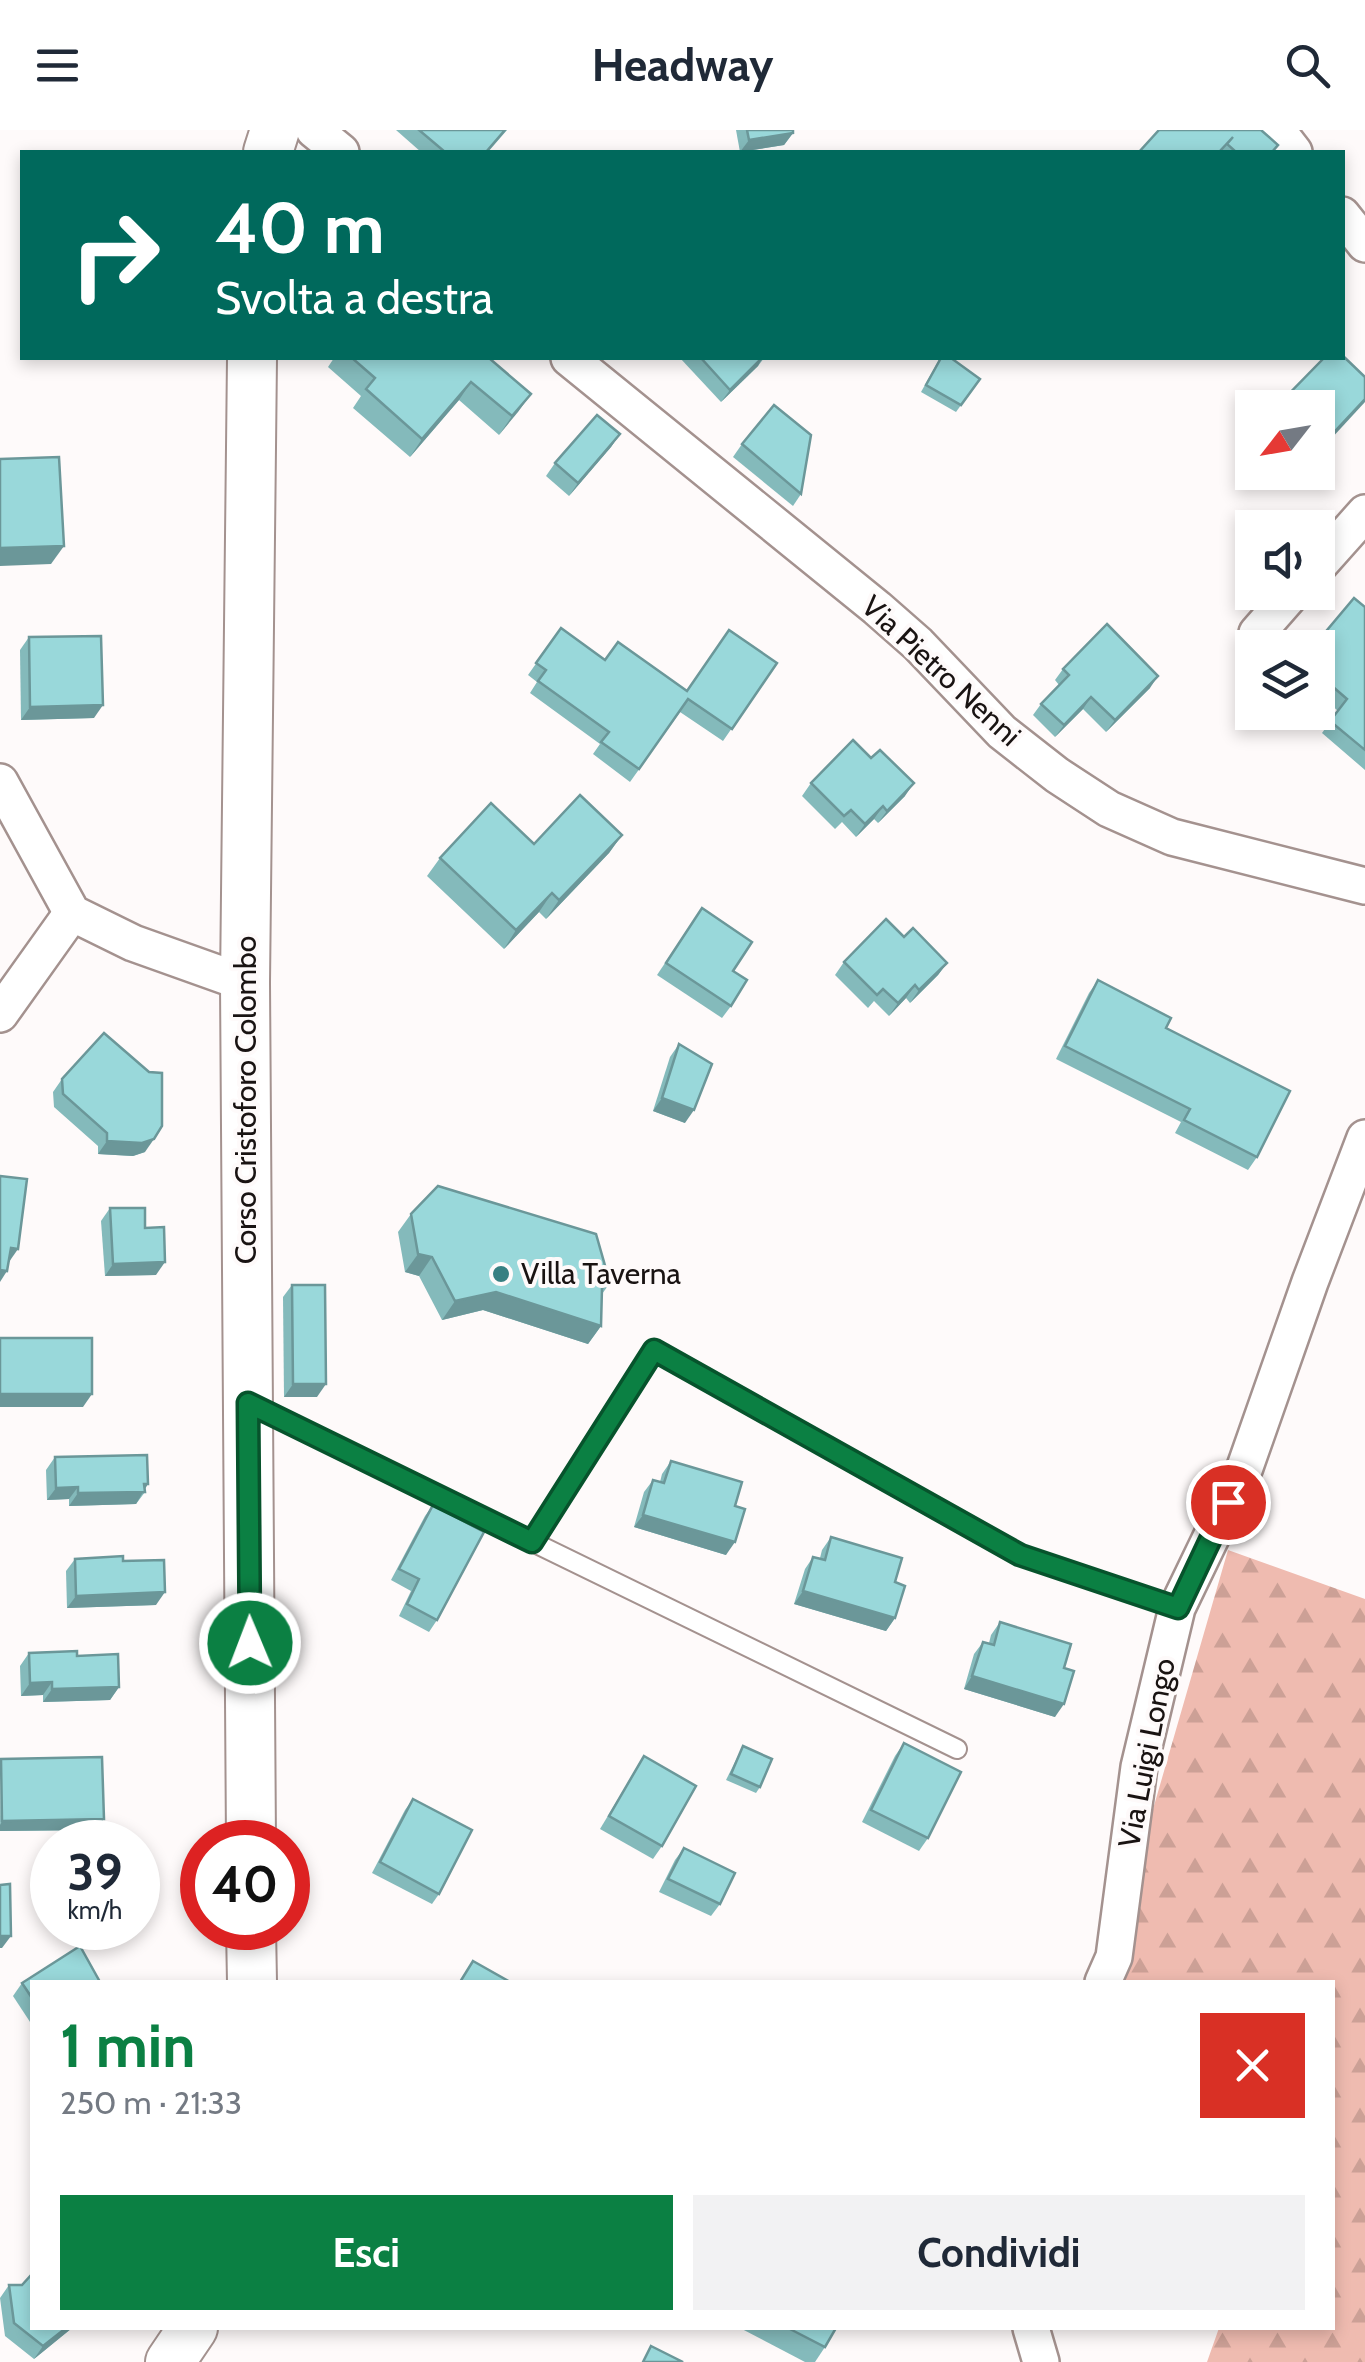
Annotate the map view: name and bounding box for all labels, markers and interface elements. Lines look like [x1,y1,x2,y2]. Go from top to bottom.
icon: menu [30,38,85,93]
text: Headway [592,38,773,92]
icon: search [1280,38,1335,93]
text: 40 m [215,185,384,271]
icon: right [50,190,180,320]
text: Svolta a destra [215,271,493,325]
north arrow [1235,390,1335,490]
map controls [1235,390,1335,730]
button: sound [1235,510,1335,610]
street label: Via Pietro Nenni [854,587,1029,754]
button: layers [1235,630,1335,730]
street label: Corso Cristoforo Colombo [227,936,264,1264]
place label: Villa Taverna [521,1255,681,1292]
marker: Villa Taverna [490,1263,512,1285]
pin [1186,1460,1271,1545]
icon: arrive [1201,1475,1256,1530]
position arrow [198,1591,302,1695]
street label: Via Luigi Longo [1110,1655,1183,1851]
speed limit sign: 40 [180,1820,310,1950]
text: 39 [67,1842,123,1903]
text: km/h [68,1895,122,1925]
text: 1 min [60,2009,195,2082]
button: close [1200,2013,1305,2118]
text: 250 m · 21:33 [60,2083,242,2122]
button: Esci [60,2195,673,2310]
button: Condividi [693,2195,1305,2310]

